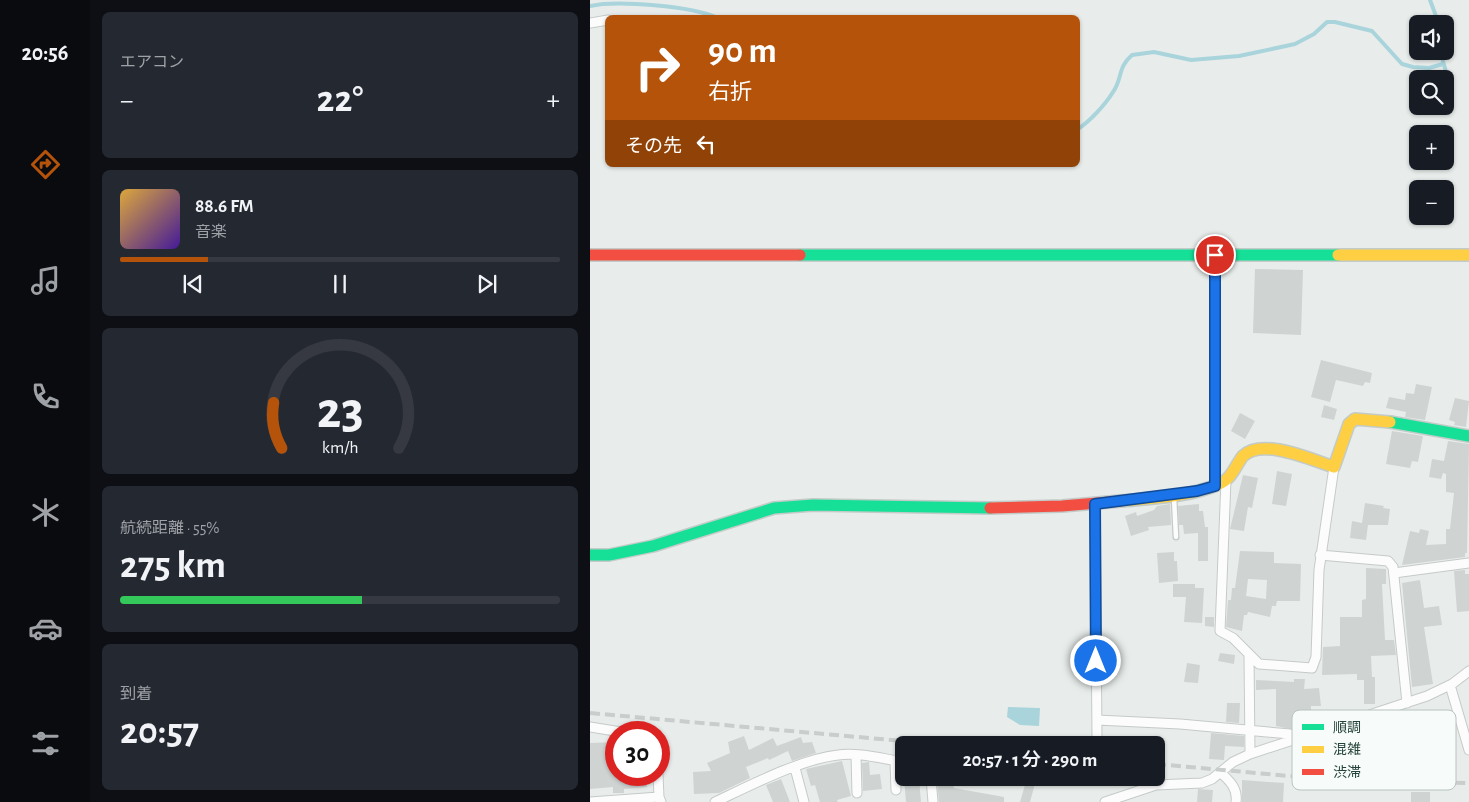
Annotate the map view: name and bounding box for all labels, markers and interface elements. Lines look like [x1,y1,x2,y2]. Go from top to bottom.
map controls [1409,15,1454,225]
button: sound [1409,15,1454,60]
text: 90 m [708,34,777,69]
icon: right [625,35,690,100]
text: 20:56 [22,42,69,64]
text: エアコン [120,54,184,70]
button: search [1409,70,1454,115]
text: 22° [317,81,363,119]
text: 右折 [708,81,752,103]
text: − [120,87,133,115]
text: + [547,87,560,115]
button: + [1409,125,1454,170]
icon: left [692,130,720,158]
text: その先 [625,137,682,156]
icon: directions [28,147,63,182]
button: − [1409,180,1454,225]
text: 88.6 FM [195,197,254,216]
text: 音楽 [195,224,227,240]
pin [1194,234,1236,276]
icon: arrive [1201,241,1229,269]
icon: music [28,263,63,298]
icon: previous [179,270,207,298]
icon: pause [326,270,354,298]
icon: next [473,270,501,298]
icon: phone [28,379,63,414]
text: 23 [317,385,363,437]
text: km/h [322,439,358,457]
icon: climate [28,495,63,530]
text: 航続距離 · 55% [120,520,220,536]
text: 275 km [120,547,226,585]
icon: car [28,611,63,646]
position arrow [1069,634,1121,686]
text: 到着 [120,686,152,702]
legend [1292,710,1456,790]
text: 20:57 [120,713,199,751]
speed limit sign: 30 [605,721,670,786]
text: 順調 [1333,721,1361,735]
icon: filters [28,726,63,761]
text: 混雑 [1333,741,1361,757]
text: 20:57 · 1 分 · 290 m [963,751,1097,770]
text: 渋滞 [1333,765,1361,780]

